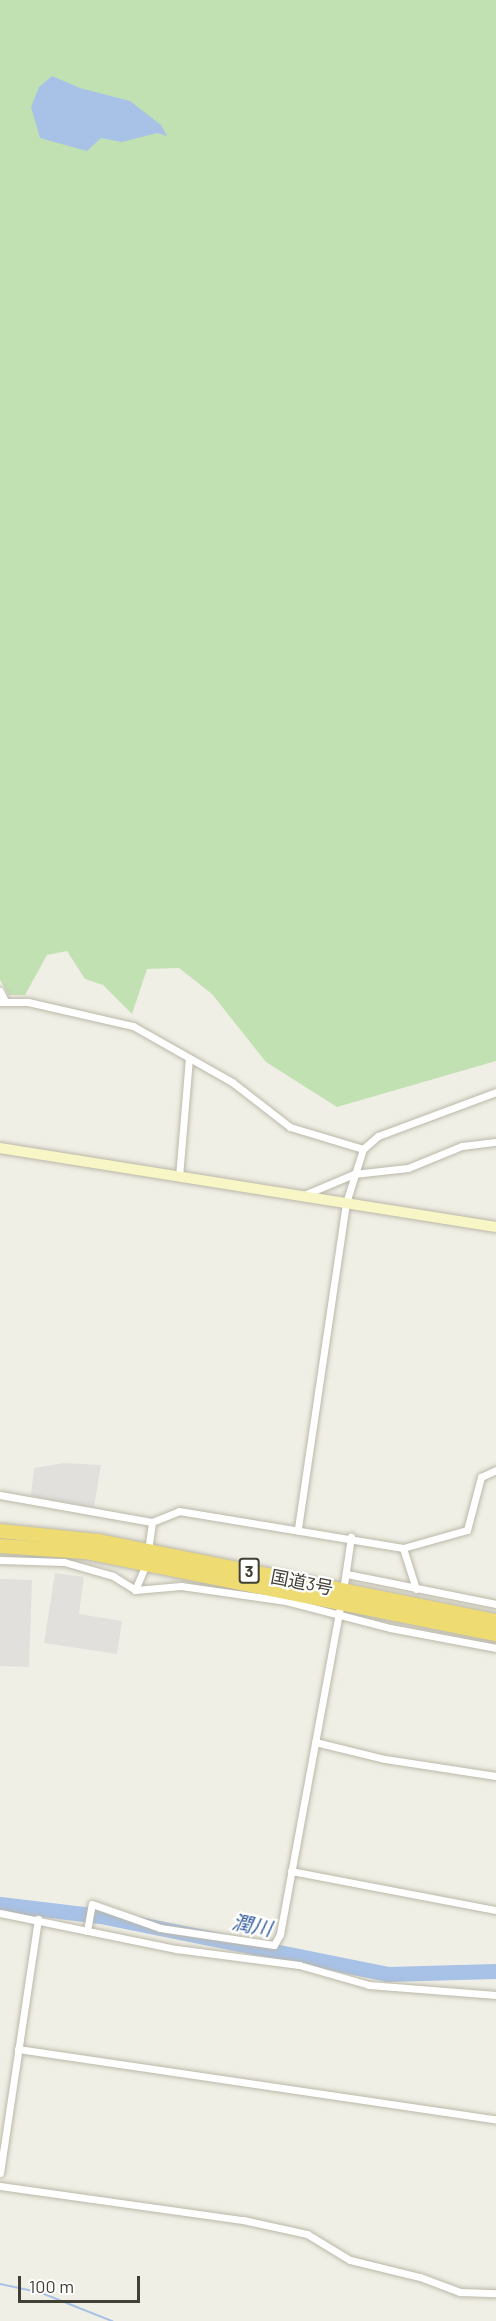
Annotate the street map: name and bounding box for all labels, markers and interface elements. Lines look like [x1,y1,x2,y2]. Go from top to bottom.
road number: 3 [238,1558,260,1584]
street label: 国道3号 [269,1565,335,1599]
water label: 潤川 [230,1909,274,1941]
scale bar [21,2264,142,2302]
text: 100 m [29,2275,74,2297]

